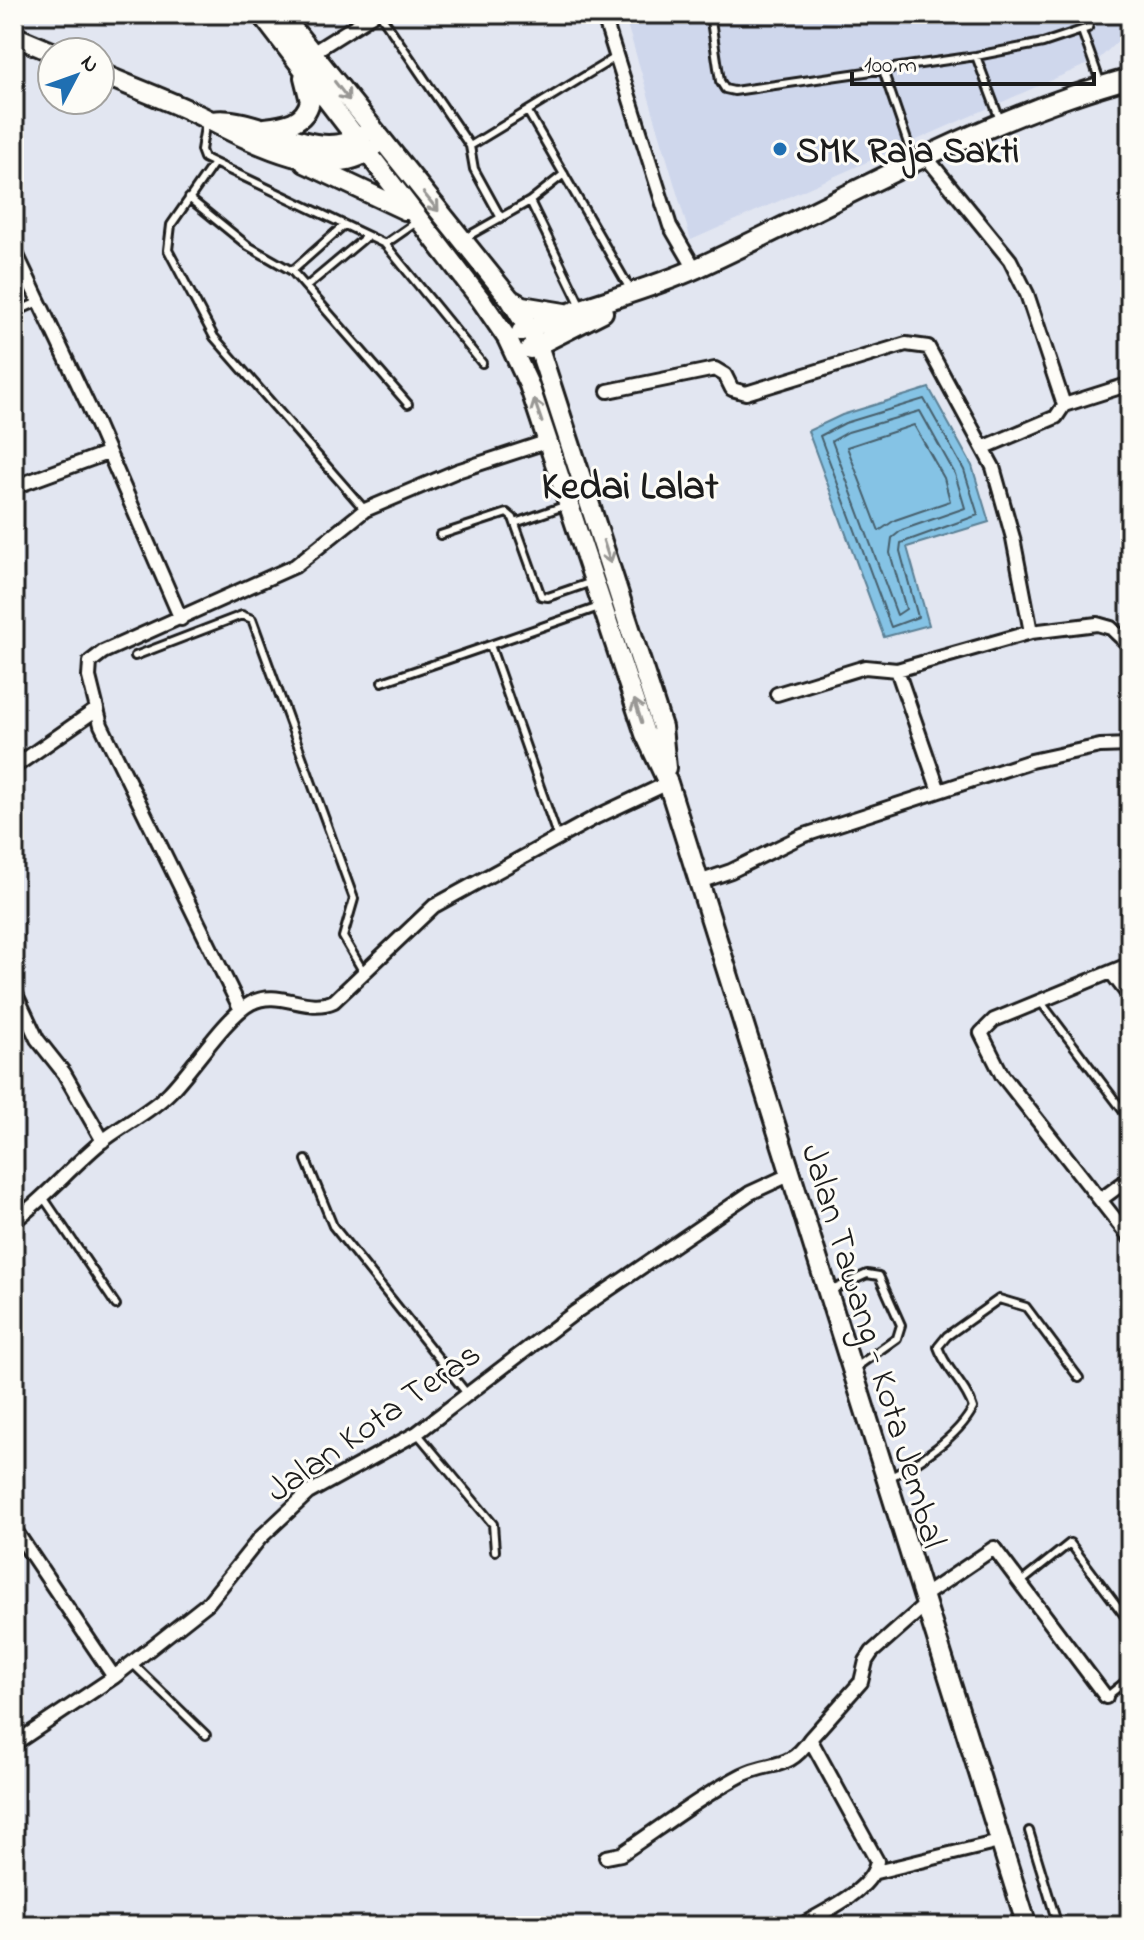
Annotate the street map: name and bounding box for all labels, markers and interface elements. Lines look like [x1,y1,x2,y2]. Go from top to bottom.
north arrow [36,36,116,116]
scale bar [852,36,1094,86]
text: N [72,49,106,81]
text: 100 m [864,49,917,84]
one-way arrow [333,80,350,101]
place label: SMK Raja Sakti [796,127,1019,180]
marker: SMK Raja Sakti [771,140,789,158]
one-way arrow [422,191,440,212]
one-way arrow [530,399,545,424]
district label: Kedai Lalat [542,459,719,518]
one-way arrow [600,539,615,564]
one-way arrow [630,698,645,724]
street label: Jalan Tawang - Kota Jembal [785,1137,959,1555]
street label: Jalan Kota Teras [256,1330,493,1518]

